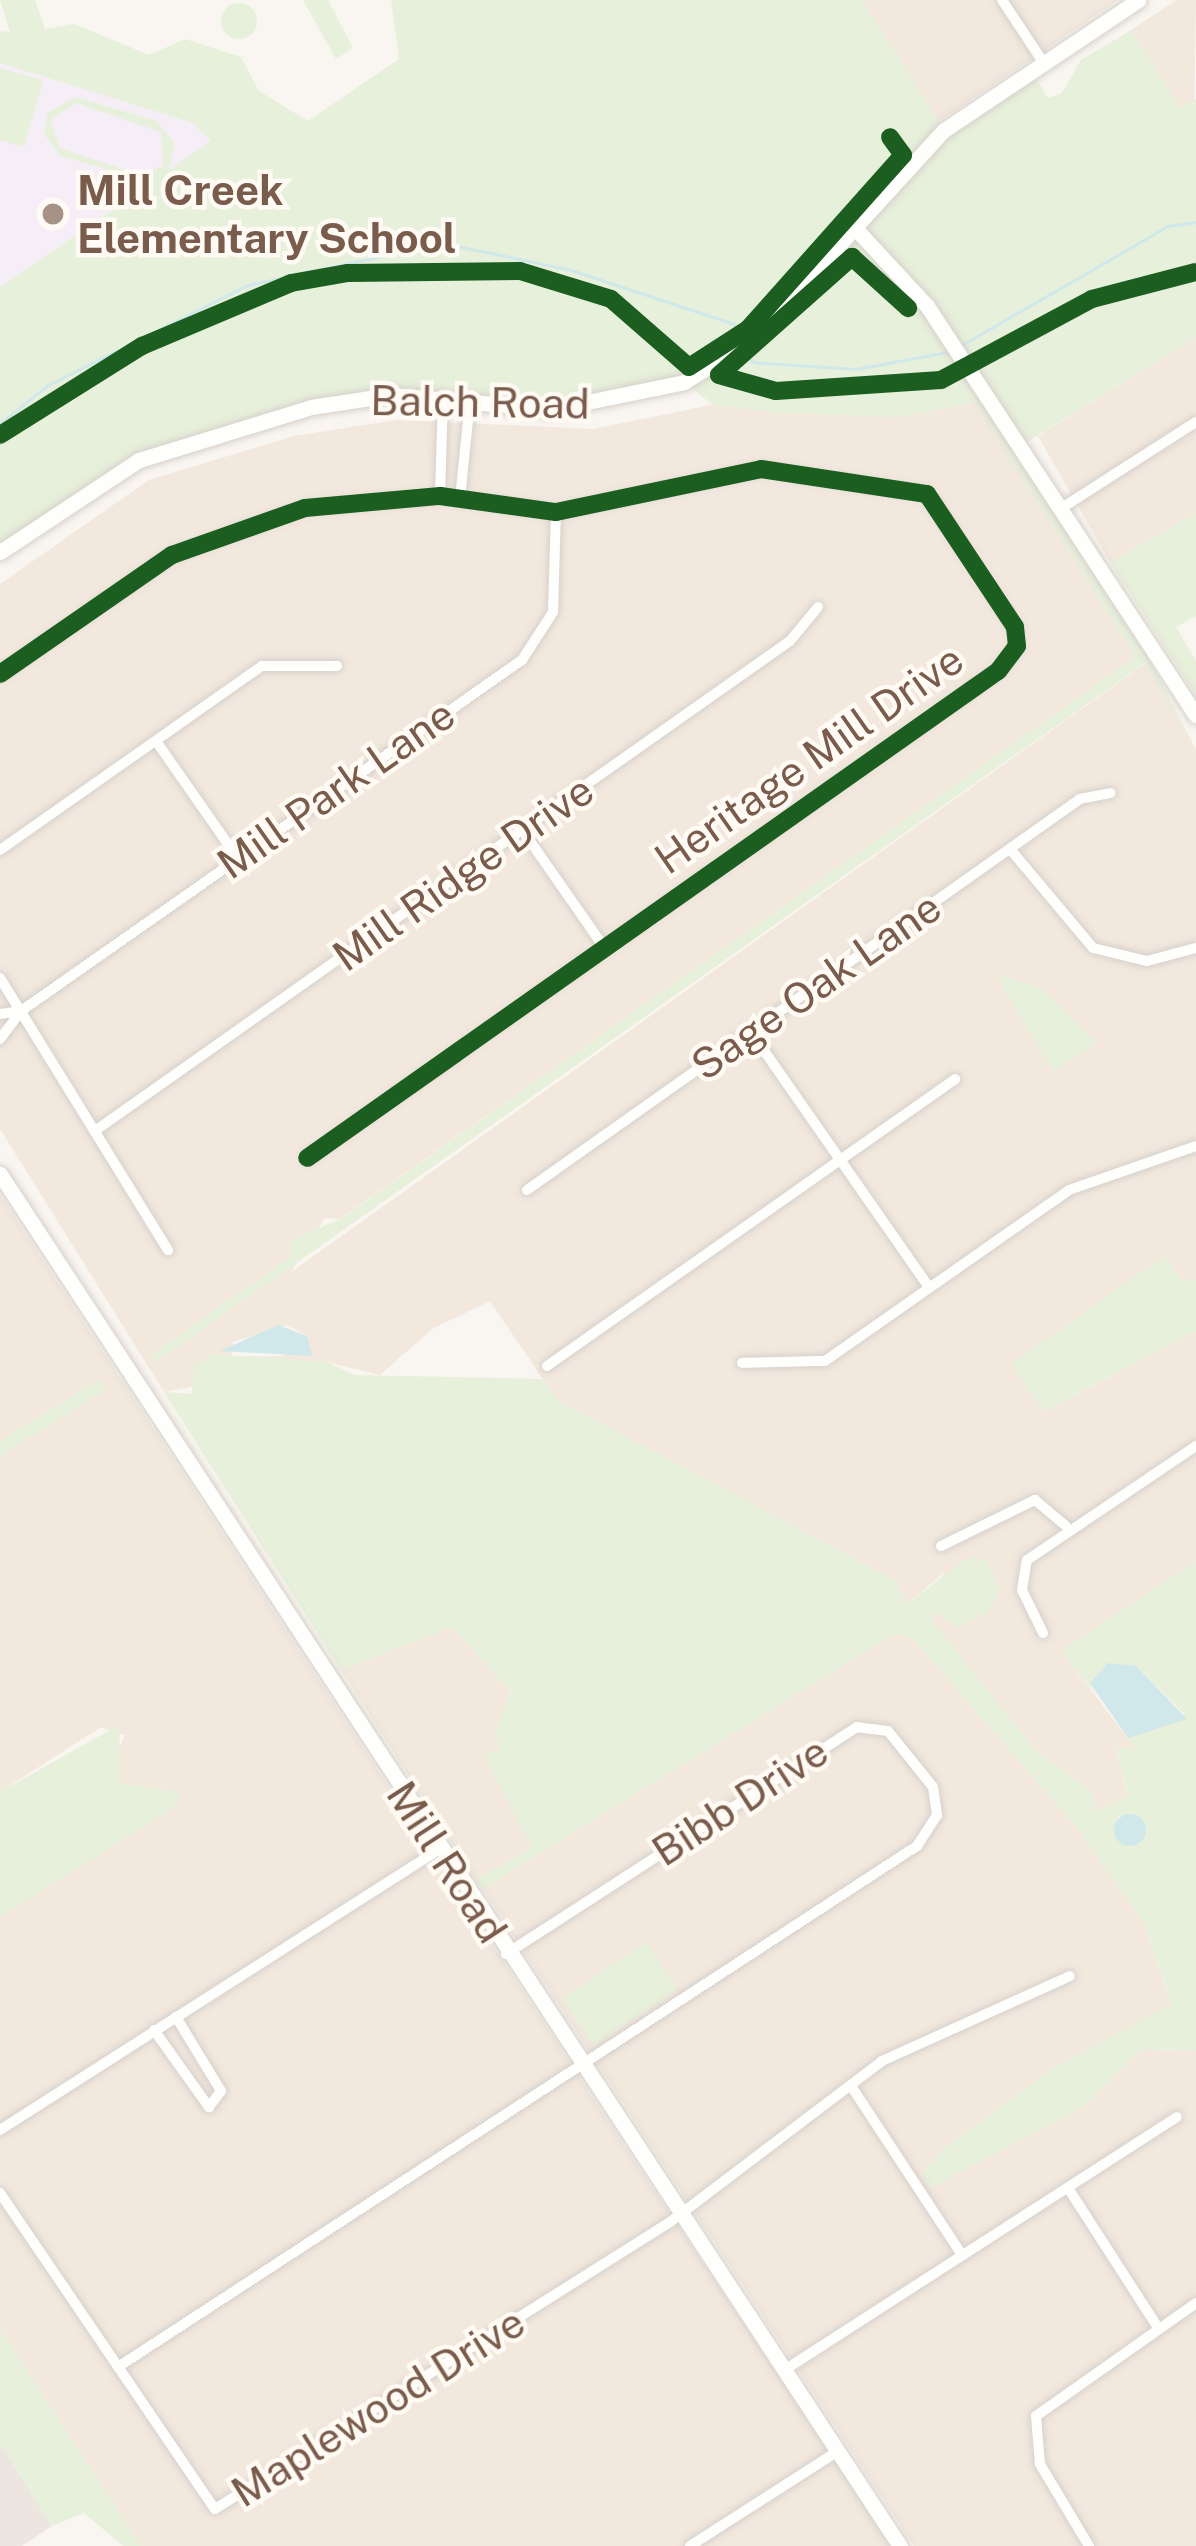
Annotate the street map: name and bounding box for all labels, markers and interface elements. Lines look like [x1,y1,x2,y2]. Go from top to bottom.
place label: Mill Creek Elementary School [77,165,457,264]
marker: Mill Creek Elementary School [40,201,66,227]
street label: Balch Road [370,375,590,429]
street label: Heritage Mill Drive [645,634,973,884]
street label: Mill Park Lane [208,689,464,889]
street label: Mill Ridge Drive [323,764,603,982]
street label: Sage Oak Lane [682,881,950,1091]
street label: Bibb Drive [643,1725,837,1877]
street label: Mill Road [376,1772,518,1952]
street label: Maplewood Drive [222,2297,534,2517]

